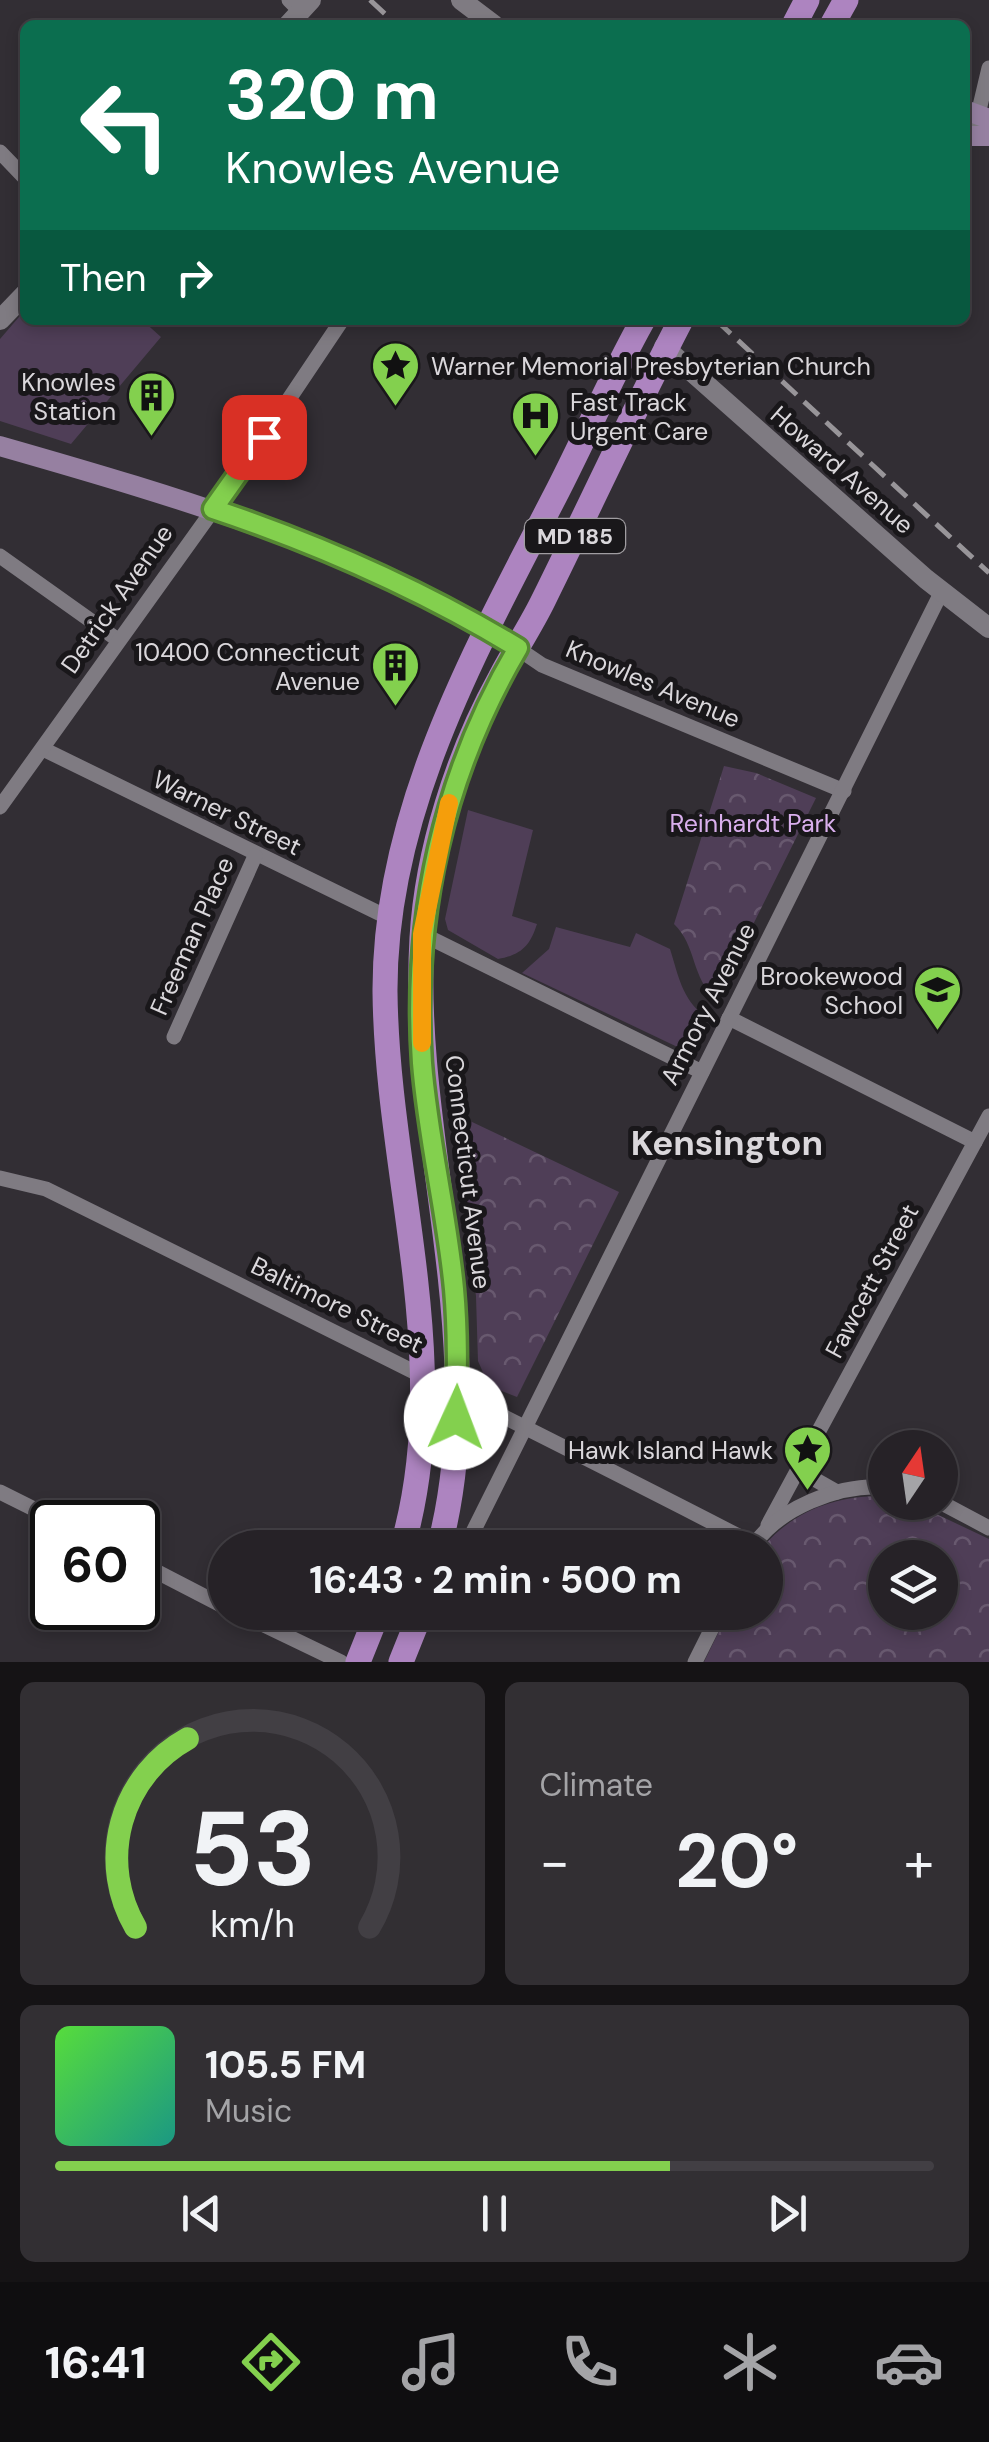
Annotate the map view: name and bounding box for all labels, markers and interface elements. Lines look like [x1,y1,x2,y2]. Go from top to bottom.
text: 320 m [225,50,439,141]
icon: left [60,60,190,190]
text: Knowles Avenue [225,138,560,197]
icon: right [167,250,222,305]
text: Then [60,253,147,303]
place icon: Warner Memorial Presbyterian Church [370,340,422,408]
place label: Warner Memorial Presbyterian Church [431,350,871,383]
place label: Knowles Station [21,366,116,428]
building icon: Knowles Station [125,370,177,438]
place label: Fast Track Urgent Care [570,386,708,448]
hospital icon: Fast Track Urgent Care [509,390,561,458]
pin [222,395,307,480]
street label: Howard Avenue [763,399,921,541]
icon: arrive [237,410,292,465]
street label: Detrick Avenue [53,518,181,680]
road number: MD 185 [525,519,625,553]
street label: Knowles Avenue [561,632,745,736]
place label: 10400 Connecticut Avenue [135,636,360,698]
building icon: 10400 Connecticut Avenue [369,640,421,708]
street label: Warner Street [147,763,307,863]
park label: Reinhardt Park [670,807,837,840]
street label: Freeman Place [142,852,242,1020]
street label: Armory Avenue [653,917,763,1091]
place label: Brookewood School [760,960,903,1022]
school or university icon: Brookewood School [912,964,964,1032]
street label: Connecticut Avenue [437,1053,499,1291]
district label: Kensington [631,1120,823,1166]
street label: Fawcett Street [818,1198,926,1364]
street label: Baltimore Street [245,1249,429,1361]
position arrow [404,1366,508,1470]
place icon: Hawk Island Hawk [782,1424,834,1492]
north arrow [868,1430,958,1520]
map controls [868,1430,958,1630]
place label: Hawk Island Hawk [568,1434,773,1467]
speed limit sign: 60 [30,1500,160,1630]
button: layers [868,1540,958,1630]
text: 16:43 · 2 min · 500 m [309,1555,682,1605]
text: Climate [540,1764,653,1806]
text: 53 [189,1782,316,1917]
text: 20° [675,1813,798,1910]
text: − [540,1826,570,1898]
text: + [904,1826,934,1898]
text: km/h [210,1902,294,1948]
text: 105.5 FM [205,2040,366,2090]
text: Music [205,2090,292,2132]
icon: previous [174,2186,229,2241]
icon: pause [467,2186,522,2241]
icon: next [760,2186,815,2241]
icon: directions [236,2327,306,2397]
icon: music [396,2327,466,2397]
icon: phone [555,2327,625,2397]
icon: climate [715,2327,785,2397]
icon: car [874,2327,944,2397]
text: 16:41 [45,2333,147,2392]

